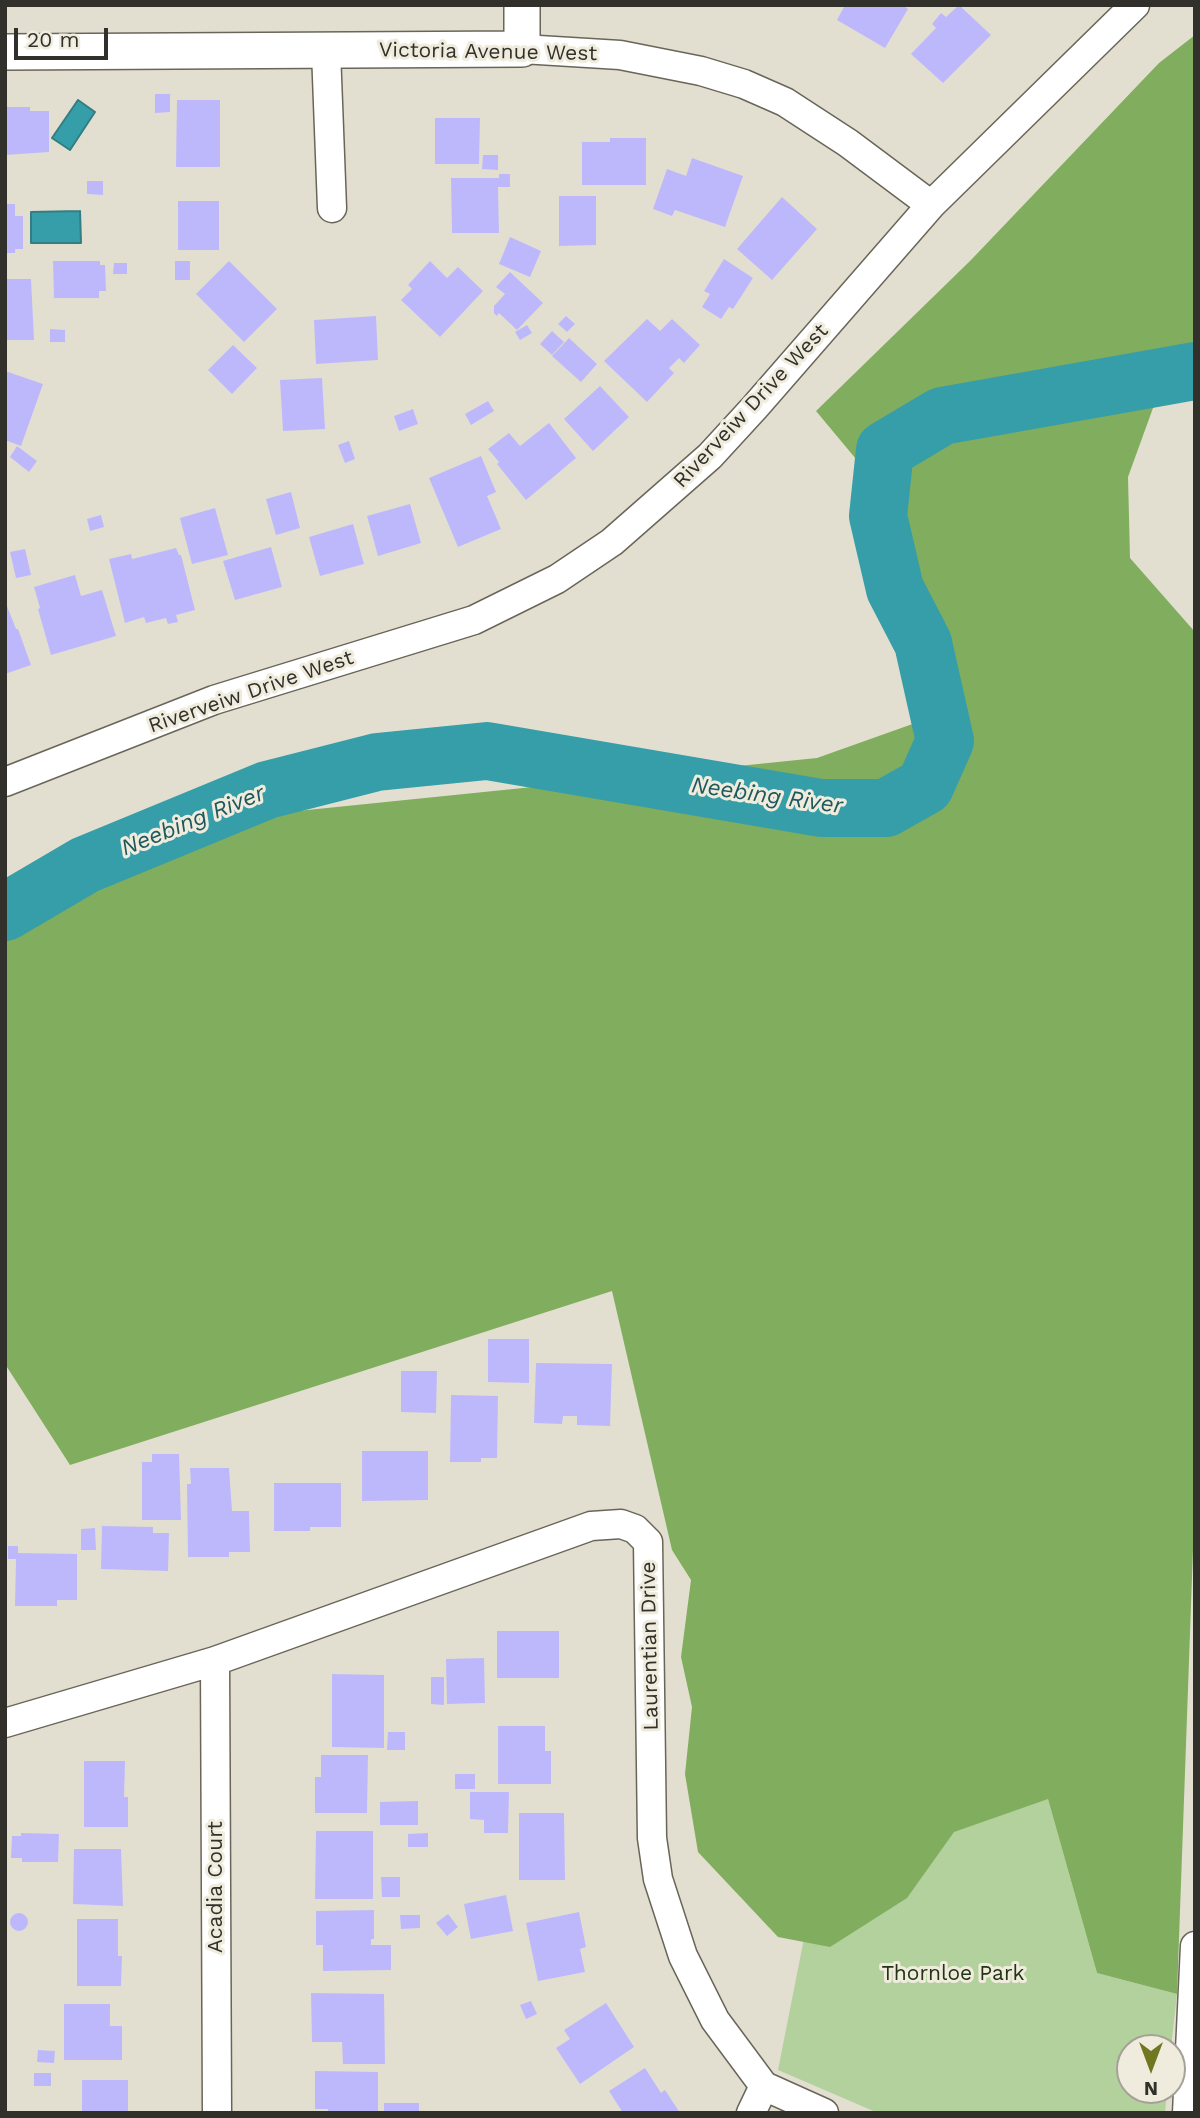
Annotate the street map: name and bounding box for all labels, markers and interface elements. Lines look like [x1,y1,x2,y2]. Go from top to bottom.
scale bar [18,14,112,58]
text: 20 m [27,27,79,52]
street label: Victoria Avenue West [379,37,597,67]
street label: Riverveiw Drive West [668,319,834,493]
street label: Riverveiw Drive West [145,645,357,739]
water label: Neebing River [690,772,844,820]
water label: Neebing River [117,780,269,862]
street label: Laurentian Drive [636,1561,664,1731]
street label: Acadia Court [203,1821,229,1953]
park label: Thornloe Park [882,1961,1024,1987]
north arrow [1116,2034,1186,2104]
text: N [1144,2077,1158,2100]

